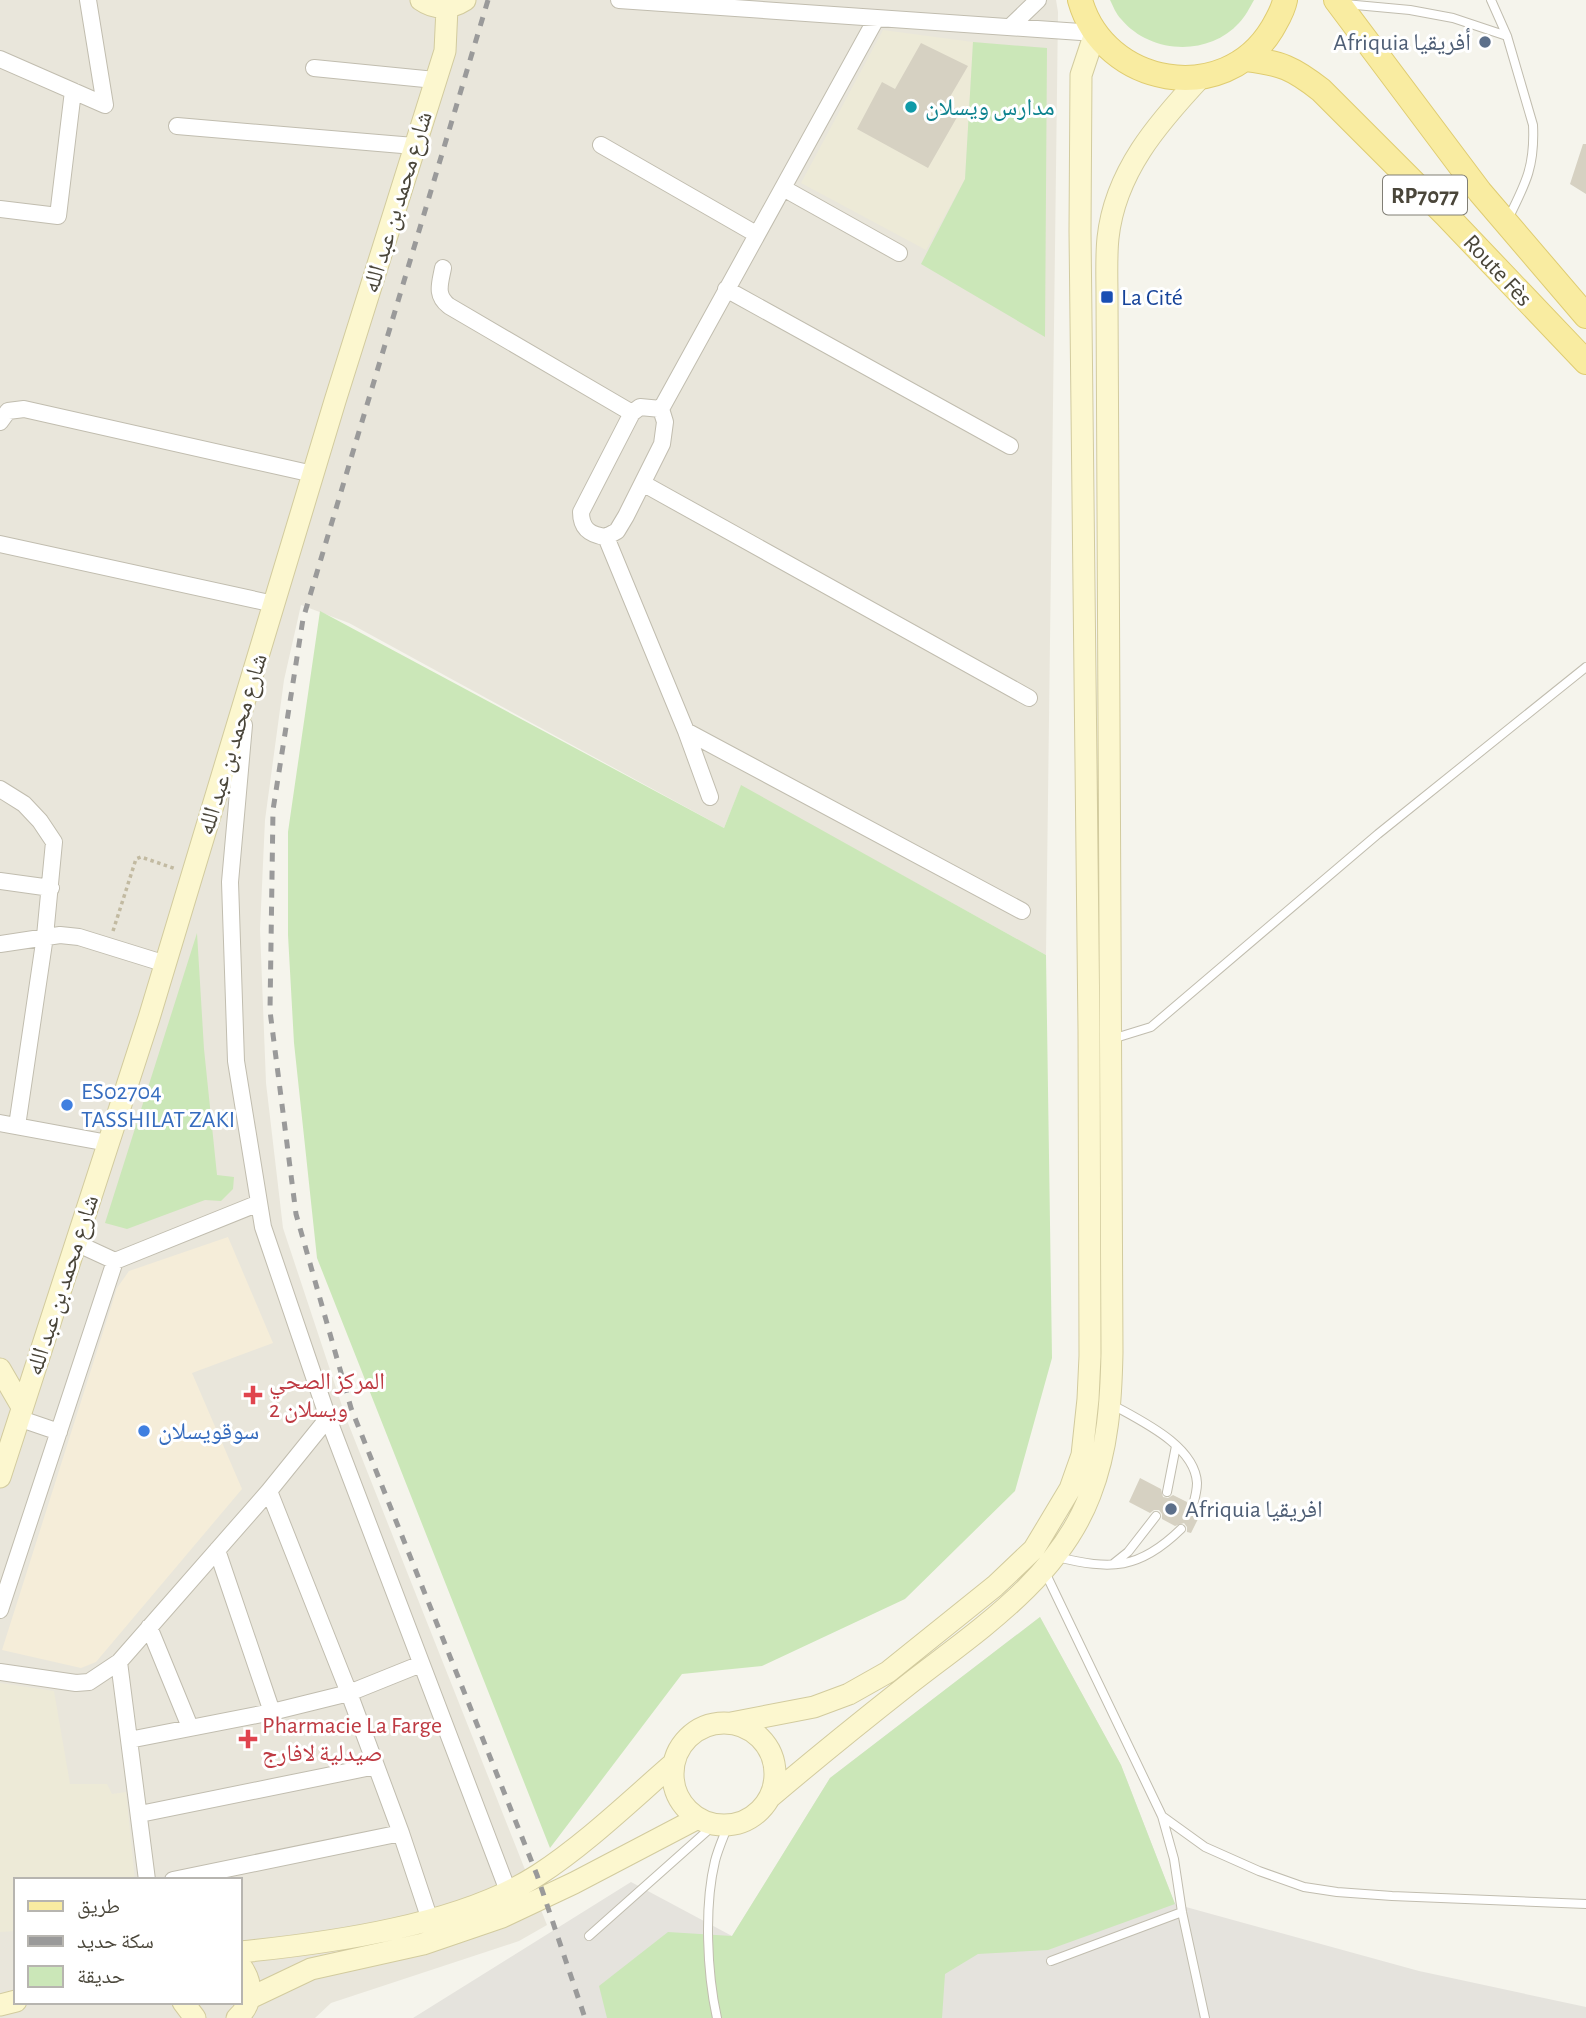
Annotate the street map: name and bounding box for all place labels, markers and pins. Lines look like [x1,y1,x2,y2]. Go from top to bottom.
place label: Afriquia أفريقيا [1333,28,1471,55]
marker: Afriquia أفريقيا [1477,34,1493,50]
place label: مدارس ويسلان [925,96,1055,121]
marker: مدارس ويسلان [903,99,919,115]
place label: La Cité [1121,286,1183,310]
marker: La Cité [1099,289,1115,305]
place label: ES02704 TASSHILAT ZAKI [81,1080,235,1132]
marker: ES02704 TASSHILAT ZAKI [59,1097,75,1113]
place label: المركز الصحي ويسلان 2 [269,1370,385,1423]
marker: المركز الصحي ويسلان 2 [243,1385,263,1405]
place label: سوقويسلان [158,1420,259,1445]
marker: سوقويسلان [136,1423,152,1439]
place label: Afriquia افريقيا [1185,1498,1323,1522]
marker: Afriquia افريقيا [1163,1501,1179,1517]
place label: Pharmacie La Farge صيدلية لافارج [262,1714,442,1768]
marker: Pharmacie La Farge صيدلية لافارج [240,1731,256,1747]

